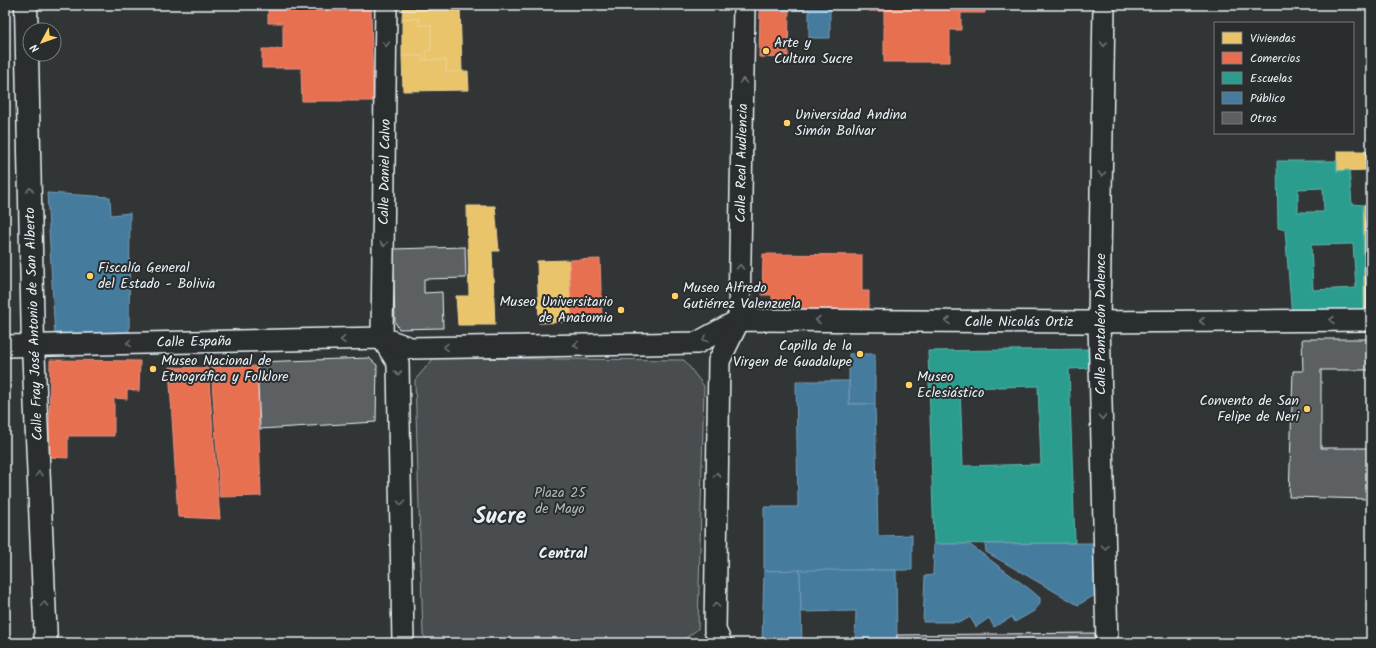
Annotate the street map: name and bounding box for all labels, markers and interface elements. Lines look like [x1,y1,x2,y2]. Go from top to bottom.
north arrow [22,22,62,62]
legend [1214,22,1354,134]
text: Viviendas [1250,29,1296,48]
place label: Arte y Cultura Sucre [774,32,854,70]
text: N [26,39,44,56]
one-way arrow [382,41,390,47]
one-way arrow [1099,41,1108,47]
marker: Arte y Cultura Sucre [761,46,771,56]
text: Comercios [1250,49,1300,68]
text: Escuelas [1250,69,1292,88]
one-way arrow [739,78,747,84]
text: Público [1250,89,1285,108]
street label: Calle Real Audiencia [730,103,754,223]
place label: Universidad Andina Simón Bolívar [795,104,907,142]
text: Otros [1250,109,1277,128]
marker: Universidad Andina Simón Bolívar [782,118,792,128]
street label: Calle Daniel Calvo [373,119,397,225]
one-way arrow [1098,171,1106,177]
one-way arrow [26,187,34,193]
street label: Calle Fray José Antonio de San Alberto [19,207,49,441]
one-way arrow [380,241,388,247]
street label: Calle Pantaleón Dalence [1090,252,1112,395]
place label: Fiscalía General del Estado - Bolivia [98,257,215,295]
one-way arrow [736,264,744,270]
marker: Fiscalía General del Estado - Bolivia [85,271,95,281]
place label: Museo Alfredo Gutiérrez Valenzuela [683,277,801,315]
place label: Museo Universitario de Anatomia [499,291,613,329]
marker: Museo Alfredo Gutiérrez Valenzuela [670,291,680,301]
marker: Museo Universitario de Anatomia [616,305,626,315]
street label: Calle Nicolás Ortiz [965,311,1073,333]
one-way arrow [815,316,821,324]
one-way arrow [1329,316,1335,324]
one-way arrow [945,317,951,325]
one-way arrow [1199,317,1205,325]
street label: Calle España [156,330,232,354]
one-way arrow [702,334,709,342]
place label: Capilla de la Virgen de Guadalupe [733,335,853,373]
one-way arrow [340,336,346,344]
one-way arrow [126,339,132,348]
one-way arrow [573,341,579,349]
one-way arrow [443,343,449,351]
marker: Capilla de la Virgen de Guadalupe [855,349,865,359]
place label: Museo Nacional de Etnográfica y Folklore [161,350,289,388]
marker: Museo Nacional de Etnográfica y Folklore [148,364,158,374]
place label: Museo Eclesiástico [917,366,984,404]
one-way arrow [394,370,402,376]
marker: Museo Eclesiástico [904,380,914,390]
place label: Convento de San Felipe de Neri [1199,390,1300,428]
marker: Convento de San Felipe de Neri [1302,404,1312,414]
one-way arrow [1098,414,1106,420]
one-way arrow [34,471,43,477]
one-way arrow [713,472,721,478]
park label: Plaza 25 de Mayo [534,482,587,520]
one-way arrow [396,500,405,506]
district label: Sucre [474,500,526,535]
district label: Central [539,542,587,566]
one-way arrow [1101,544,1109,550]
one-way arrow [40,601,49,607]
one-way arrow [712,602,720,608]

